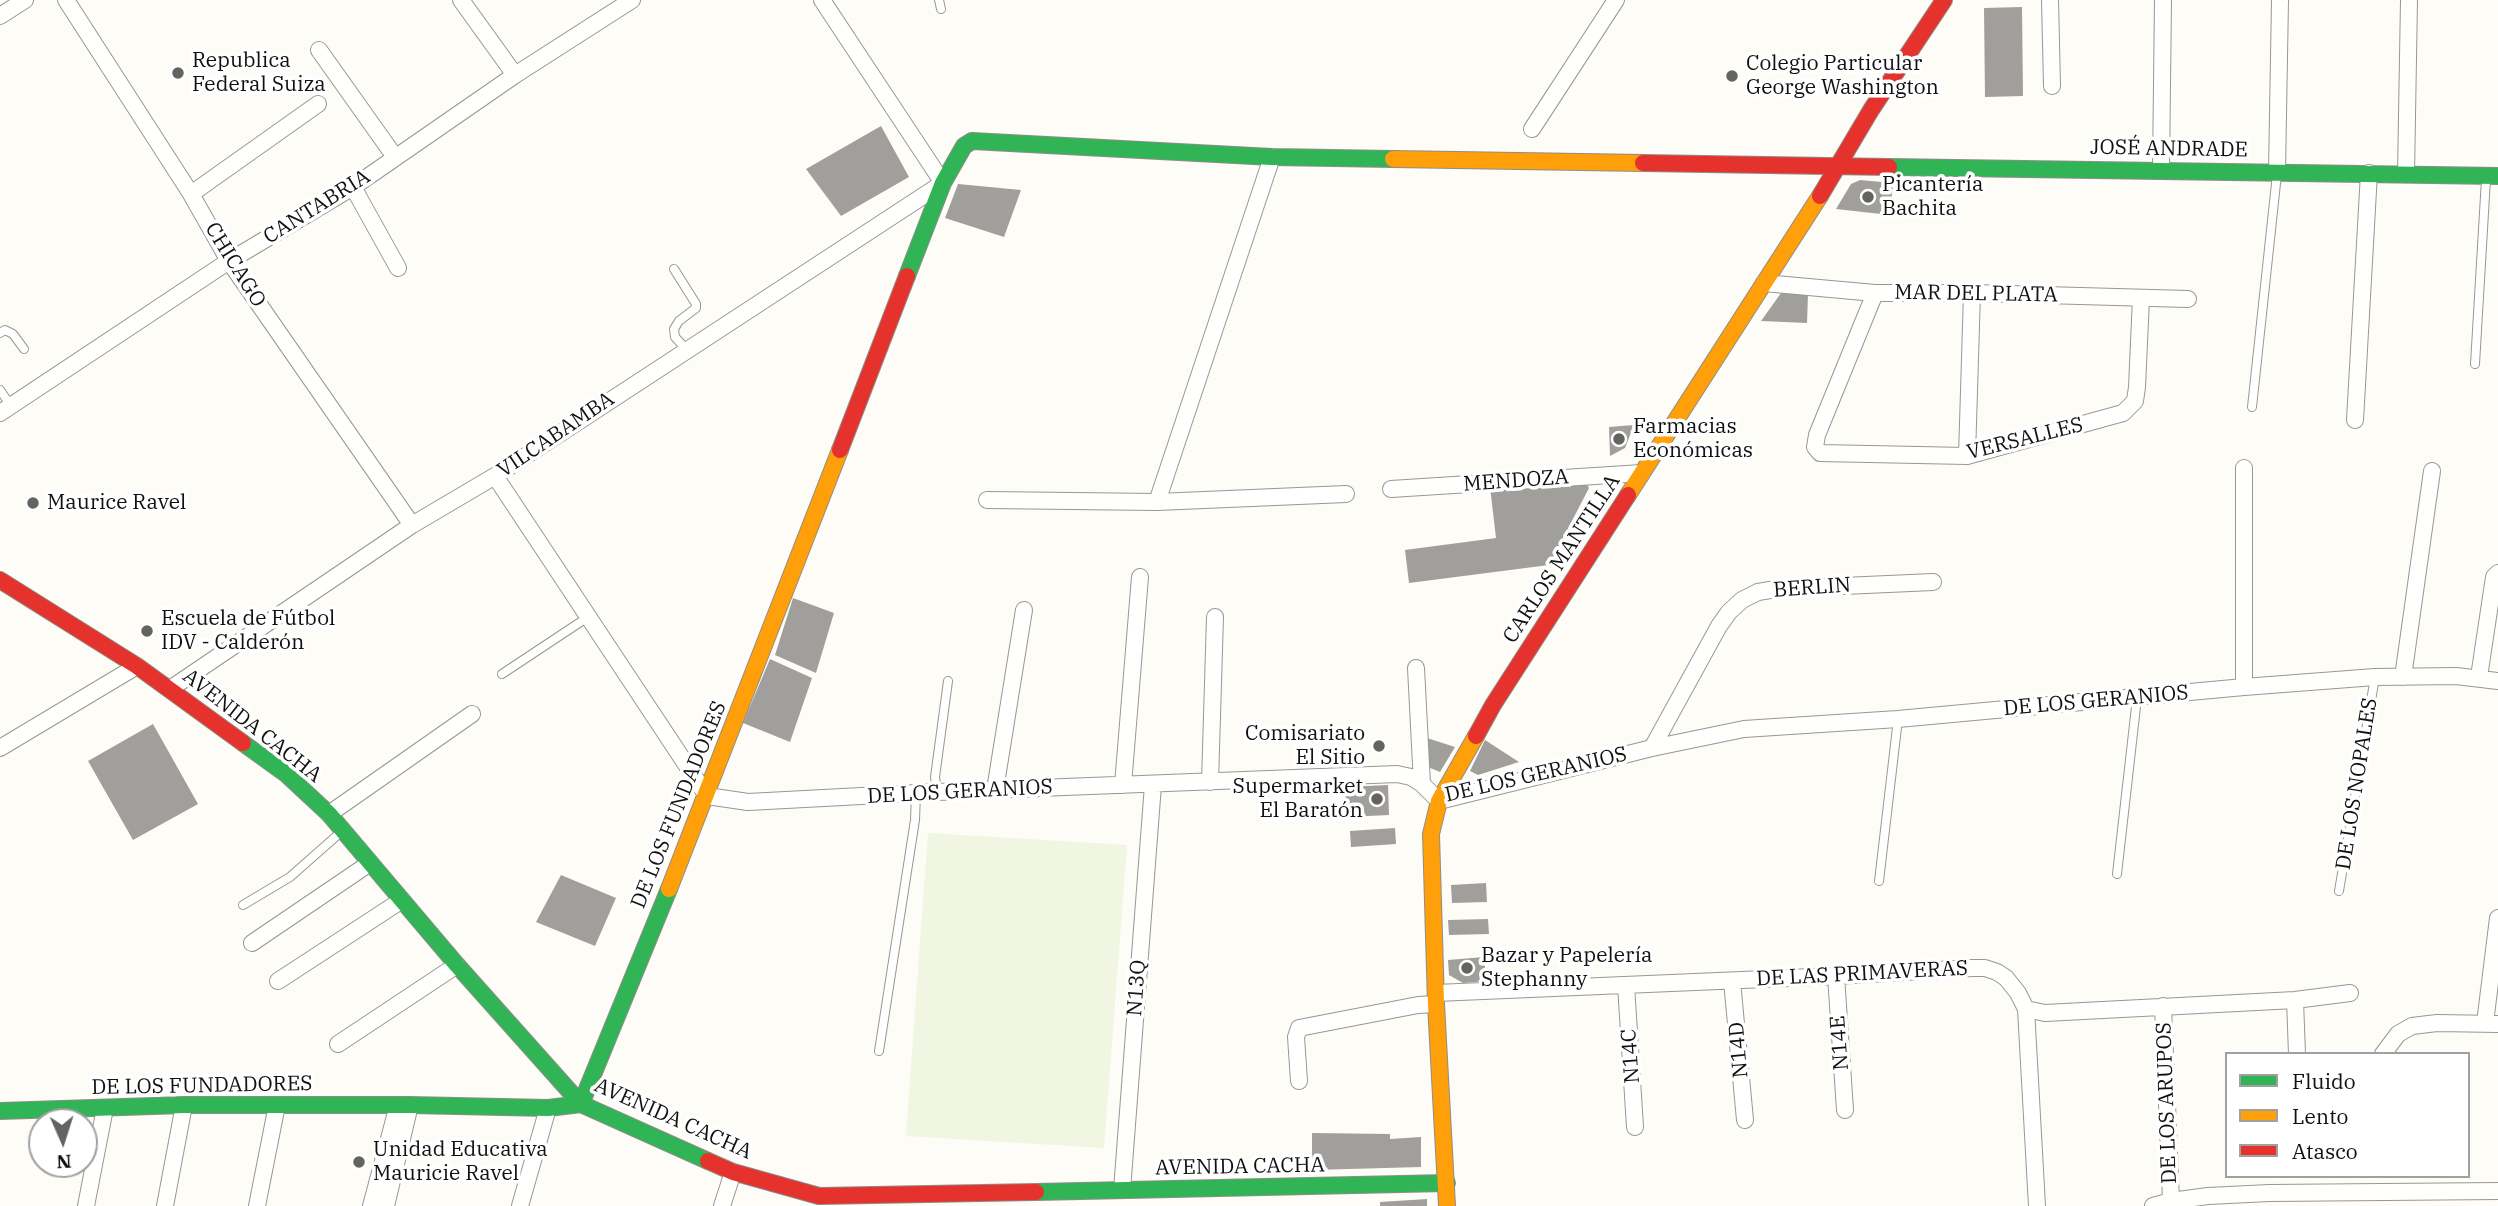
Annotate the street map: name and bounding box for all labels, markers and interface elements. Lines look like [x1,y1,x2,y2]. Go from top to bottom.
place label: Republica Federal Suiza [192,48,326,98]
place label: Colegio Particular George Washington [1746,51,1939,101]
marker: Republica Federal Suiza [170,65,186,81]
marker: Colegio Particular George Washington [1724,68,1740,84]
street label: JOSÉ ANDRADE [2090,135,2248,163]
street label: CANTABRIA [259,164,375,250]
place label: Picantería Bachita [1882,172,1983,222]
marker: Picantería Bachita [1860,189,1876,205]
street label: CHICAGO [199,218,271,312]
street label: MAR DEL PLATA [1894,280,2058,308]
street label: VILCABAMBA [493,387,619,483]
street label: VERSALLES [1964,412,2086,466]
place label: Farmacias Económicas [1633,414,1753,464]
marker: Farmacias Económicas [1611,431,1627,447]
street label: MENDOZA [1462,465,1570,497]
street label: CARLOS MANTILLA [1498,470,1626,648]
place label: Maurice Ravel [47,490,186,516]
marker: Maurice Ravel [25,495,41,511]
street label: BERLIN [1772,573,1852,603]
place label: Escuela de Fútbol IDV - Calderón [161,606,335,656]
marker: Escuela de Fútbol IDV - Calderón [139,623,155,639]
street label: AVENIDA CACHA [177,664,327,788]
street label: DE LOS GERANIOS [2002,680,2190,722]
street label: DE LOS NOPALES [2331,696,2383,872]
street label: DE LOS FUNDADORES [626,698,732,912]
place label: Comisariato El Sitio [1245,721,1365,771]
marker: Comisariato El Sitio [1371,738,1387,754]
street label: DE LOS GERANIOS [1443,742,1629,808]
place label: Supermarket El Baratón [1233,774,1363,824]
street label: DE LOS GERANIOS [867,775,1053,809]
marker: Supermarket El Baratón [1369,791,1385,807]
place label: Bazar y Papelería Stephanny [1481,943,1652,993]
street label: DE LAS PRIMAVERAS [1755,956,1969,992]
street label: N13Q [1122,959,1152,1017]
marker: Bazar y Papelería Stephanny [1459,960,1475,976]
street label: N14E [1826,1015,1854,1071]
street label: N14D [1724,1021,1754,1079]
street label: DE LOS ARUPOS [2152,1022,2182,1184]
street label: N14C [1617,1028,1645,1084]
legend [2225,1052,2470,1178]
text: Fluido [2292,1067,2356,1095]
street label: DE LOS FUNDADORES [91,1071,313,1101]
street label: AVENIDA CACHA [590,1073,756,1165]
text: Lento [2292,1102,2348,1130]
north arrow [28,1108,98,1178]
place label: Unidad Educativa Mauricie Ravel [373,1137,548,1187]
text: Atasco [2292,1137,2358,1165]
text: N [56,1150,72,1174]
street label: AVENIDA CACHA [1155,1153,1325,1181]
marker: Unidad Educativa Mauricie Ravel [351,1154,367,1170]

